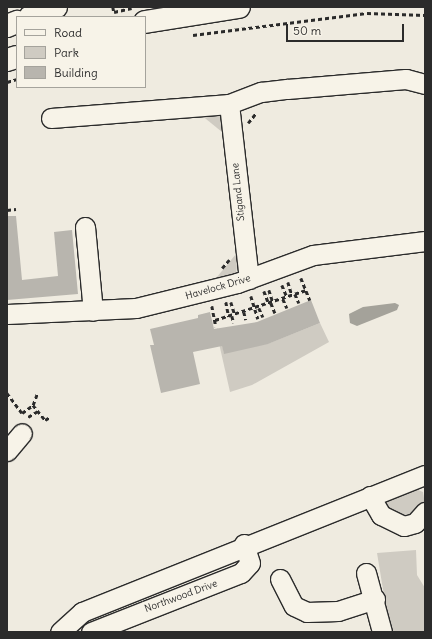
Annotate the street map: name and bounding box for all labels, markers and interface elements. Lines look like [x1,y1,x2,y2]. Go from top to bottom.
legend [16,16,146,88]
scale bar [288,16,406,42]
text: 50 m [293,23,321,38]
text: Road [54,25,82,40]
text: Park [54,45,79,60]
text: Building [54,65,98,80]
street label: Stigand Lane [229,162,247,222]
street label: Havelock Drive [184,272,252,302]
street label: Northwood Drive [143,577,219,615]

